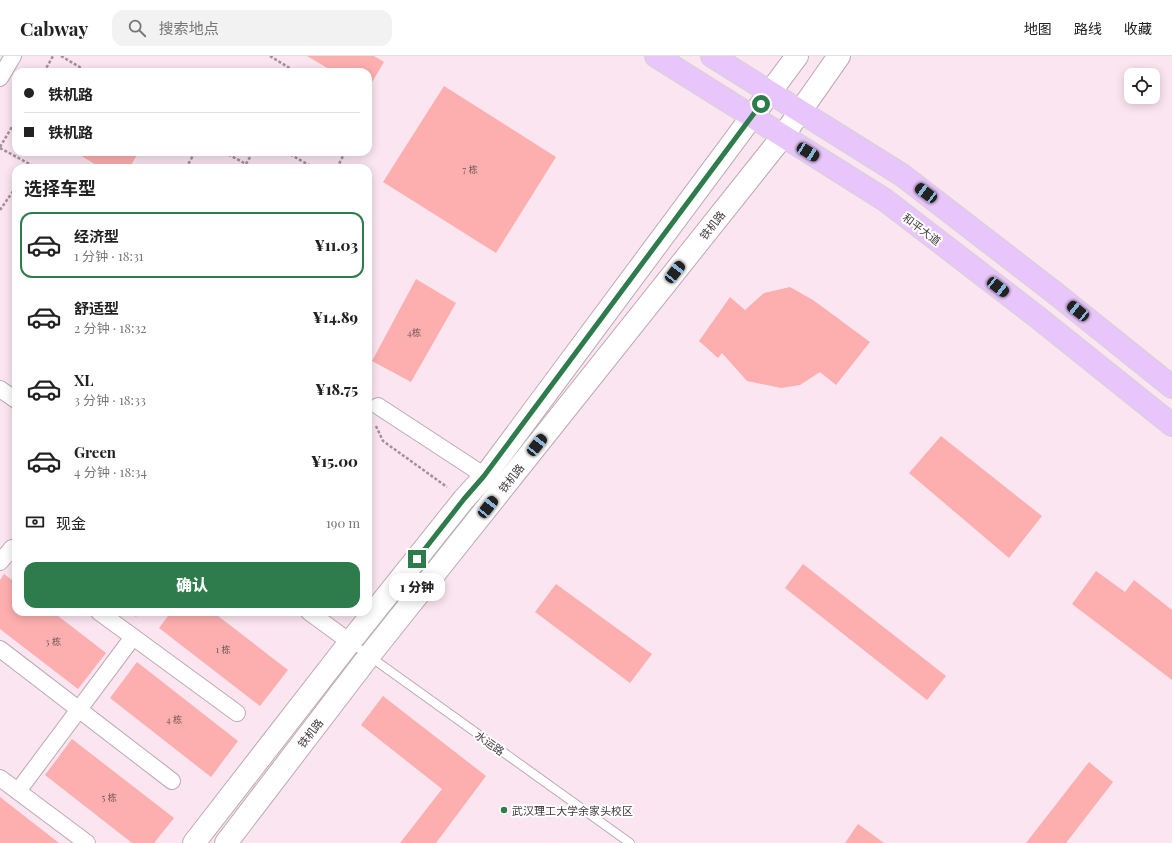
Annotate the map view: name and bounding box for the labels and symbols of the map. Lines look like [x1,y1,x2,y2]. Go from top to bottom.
route start [752,95,770,113]
car [795,141,821,163]
house number: 7 栋 [463,163,477,175]
car [913,181,939,205]
street label: 铁机路 [696,207,728,243]
street label: 和平大道 [900,210,944,248]
car [663,259,687,285]
car [985,275,1011,299]
car [1065,299,1091,323]
house number: 4栋 [407,326,421,338]
car [525,432,549,458]
street label: 铁机路 [495,460,527,496]
car [476,494,500,520]
route end [408,550,426,568]
callout: 1 分钟 [389,573,445,601]
house number: 3 栋 [45,635,61,647]
house number: 1 栋 [216,643,230,655]
house number: 4 栋 [166,713,182,725]
street label: 铁机路 [294,715,326,751]
street label: 水运路 [472,727,508,759]
house number: 5 栋 [102,791,116,803]
place label: 武汉理工大学余家头校区 [512,803,633,818]
marker: 武汉理工大学余家头校区 [499,805,509,815]

